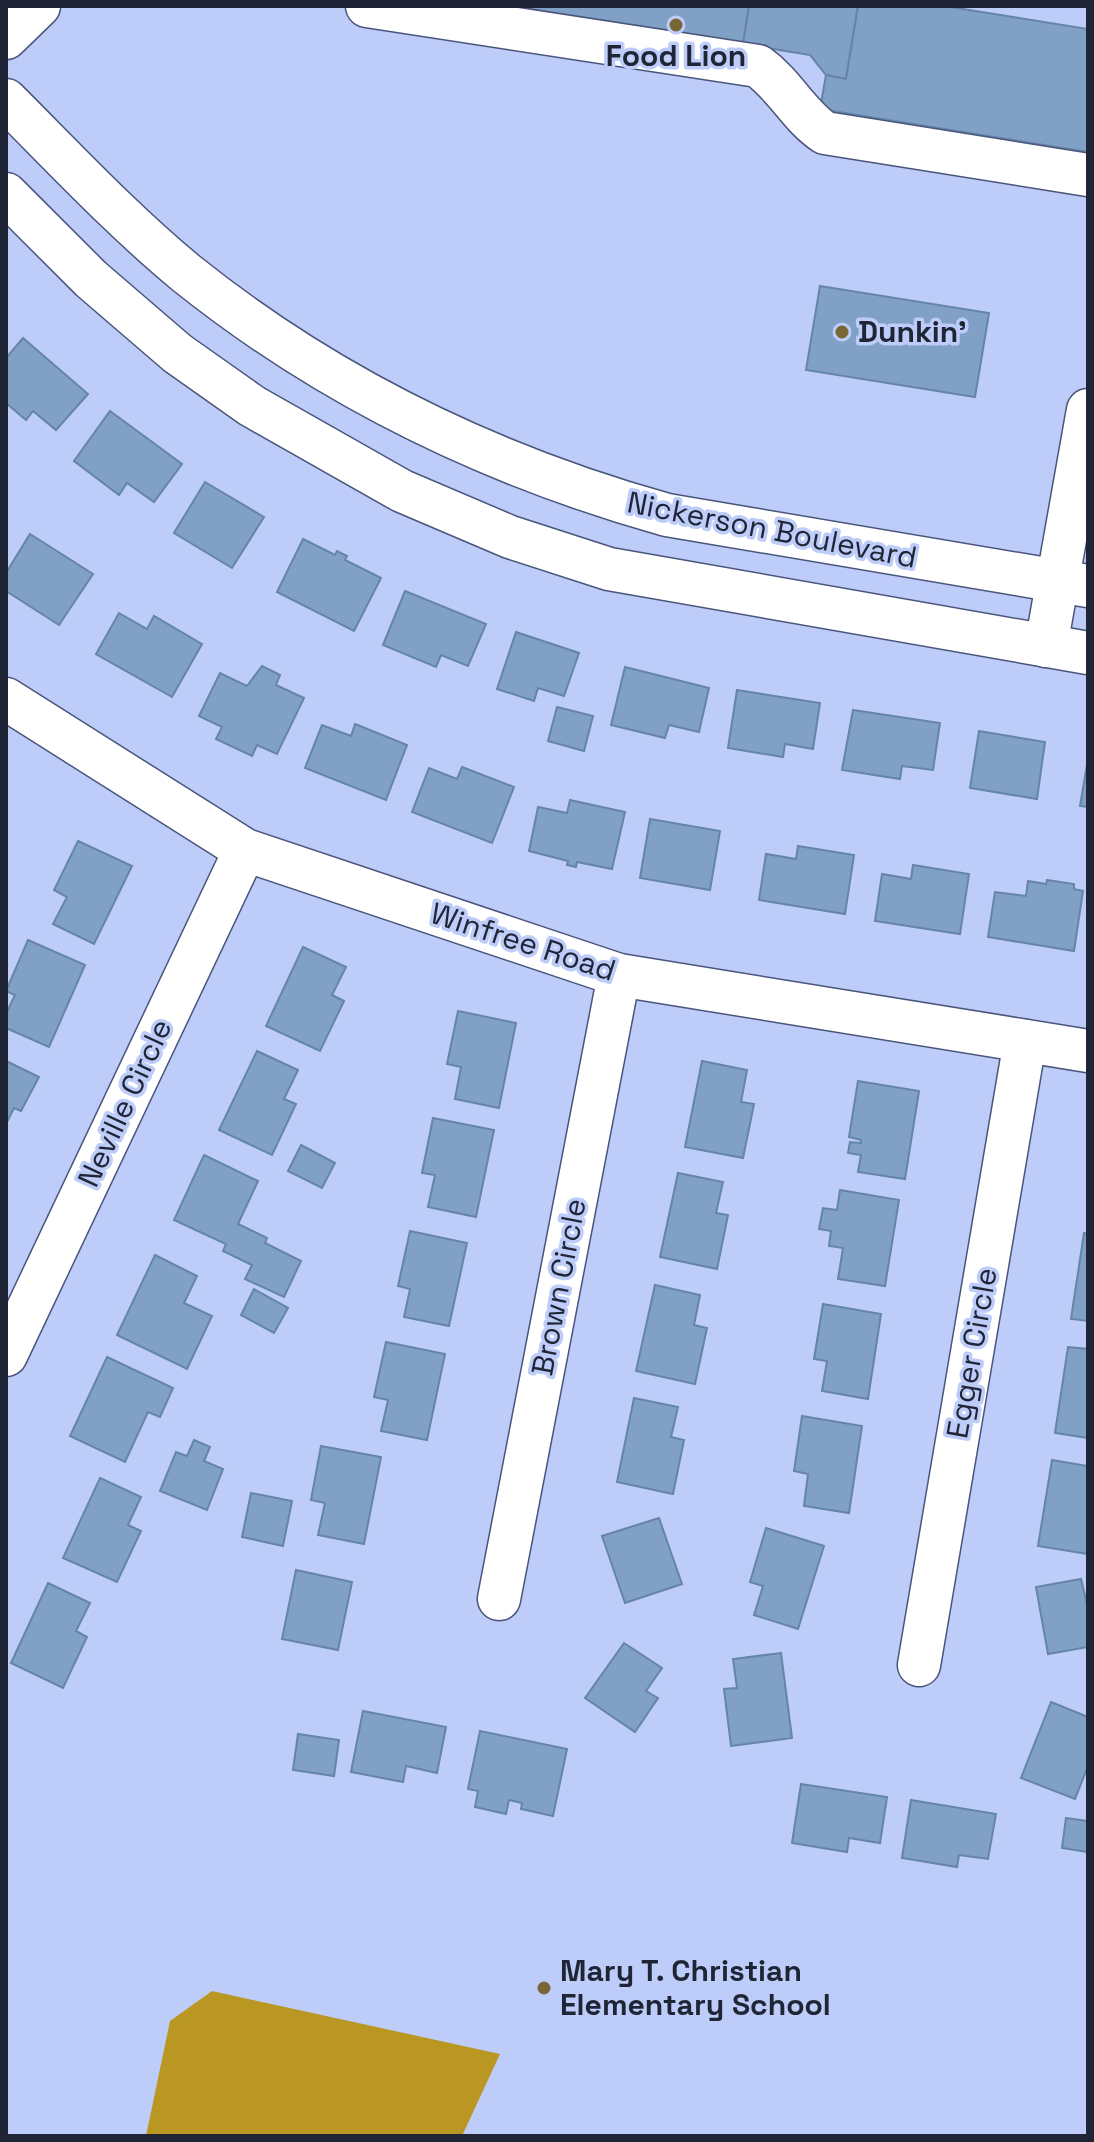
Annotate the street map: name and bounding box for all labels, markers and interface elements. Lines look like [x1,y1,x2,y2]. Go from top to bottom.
marker: Food Lion [667,16,685,34]
place label: Food Lion [606,36,746,75]
place label: Dunkin' [858,312,967,351]
marker: Dunkin' [833,323,851,341]
street label: Nickerson Boulevard [624,482,920,577]
street label: Winfree Road [426,893,621,990]
street label: Neville Circle [69,1012,181,1193]
street label: Brown Circle [522,1195,595,1379]
street label: Egger Circle [937,1265,1006,1441]
place label: Mary T. Christian Elementary School [560,1951,831,2024]
marker: Mary T. Christian Elementary School [535,1979,553,1997]

